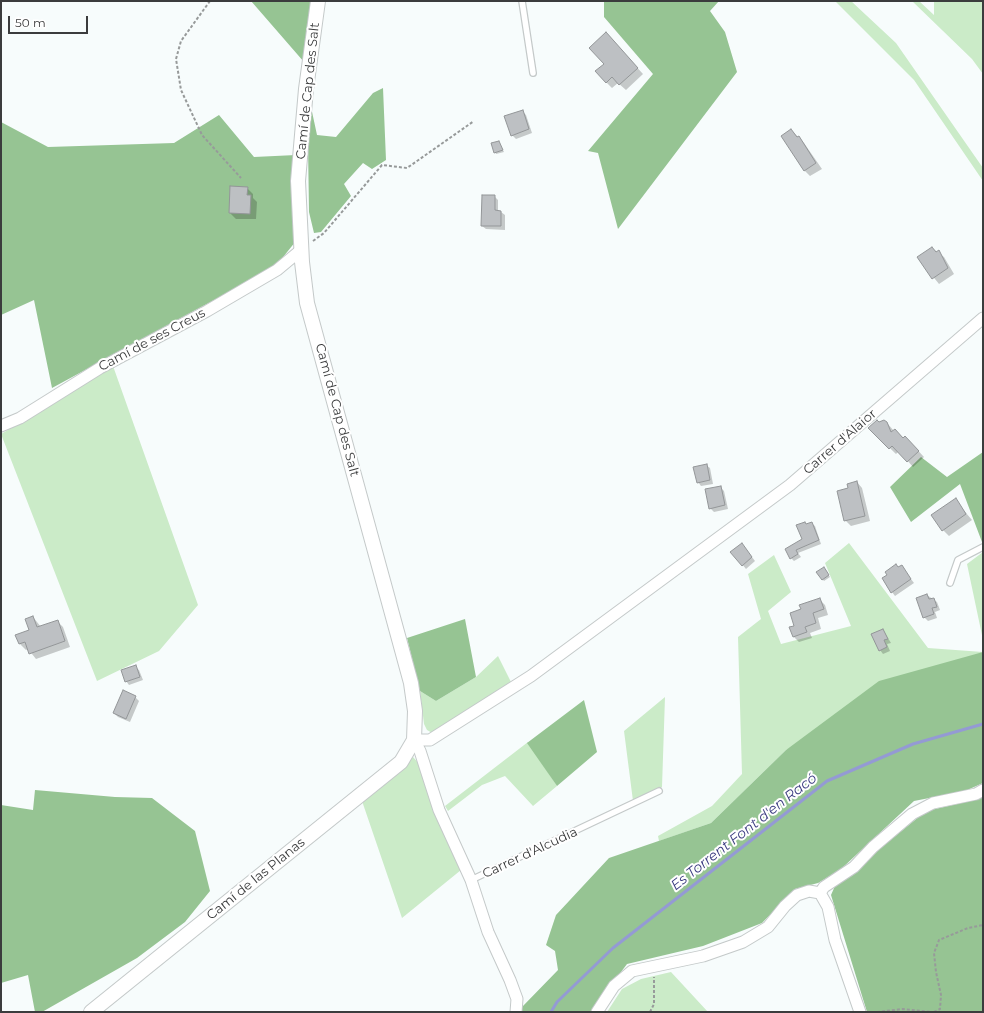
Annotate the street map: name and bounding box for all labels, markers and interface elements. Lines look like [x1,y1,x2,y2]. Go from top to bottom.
scale bar [10,8,90,34]
text: 50 m [15,15,46,30]
street label: Camí de Cap des Salt [293,22,323,160]
street label: Camí de ses Creus [96,305,208,375]
street label: Camí de Cap des Salt [312,342,362,478]
street label: Carrer d'Alaior [800,406,880,478]
water label: Es Torrent Font d'en Racó [668,770,820,894]
street label: Carrer d'Alcudia [480,824,580,882]
street label: Camí de las Planas [204,835,308,923]

